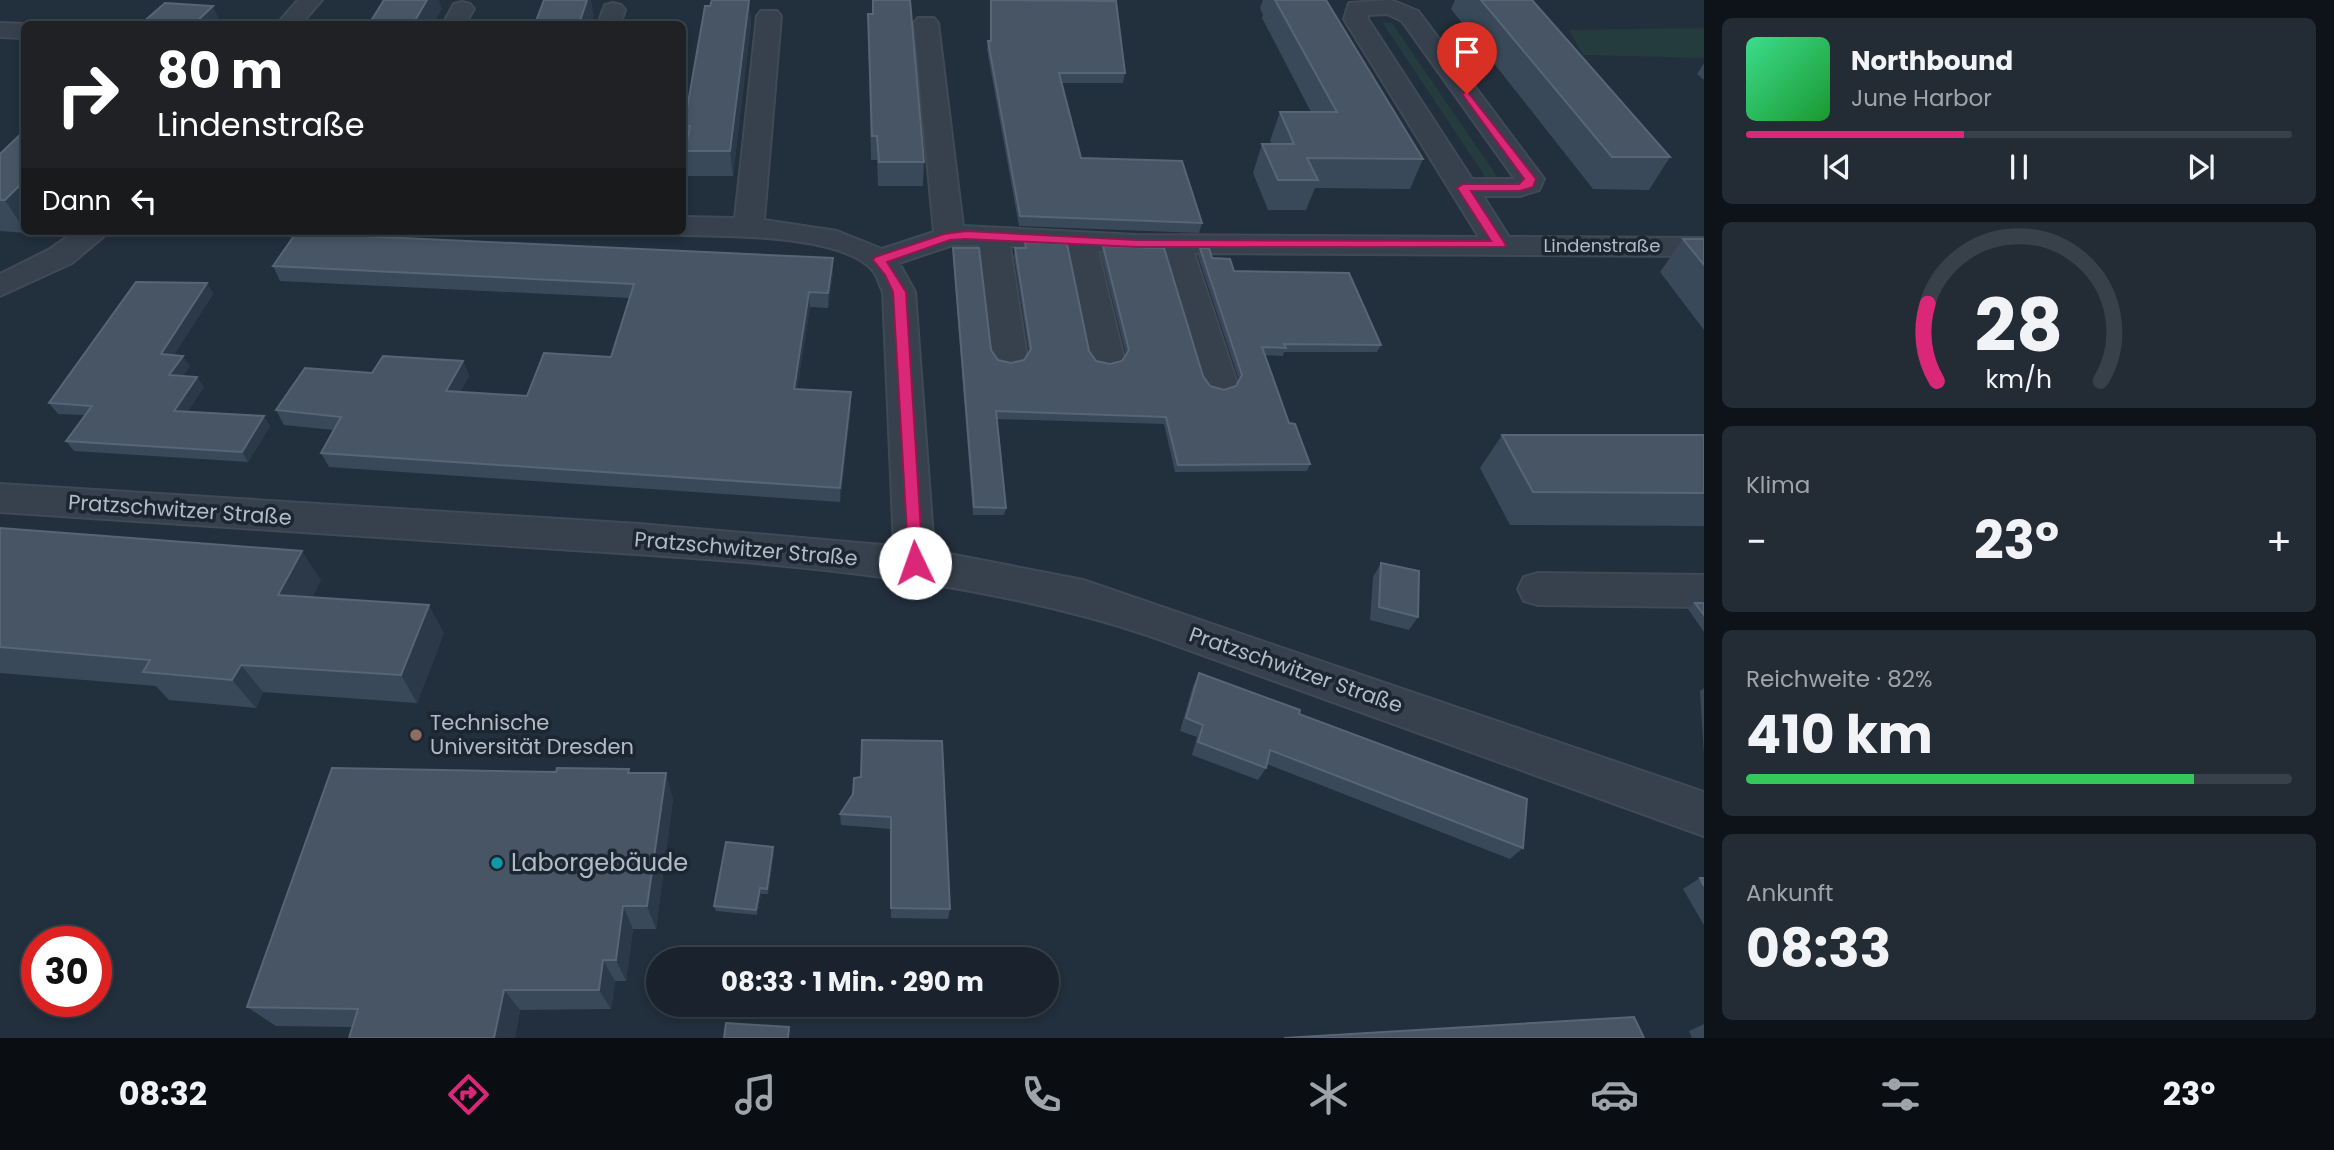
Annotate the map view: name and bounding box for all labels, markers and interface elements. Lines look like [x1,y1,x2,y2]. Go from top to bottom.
pin [1437,22,1497,94]
icon: arrive [1448,33,1486,71]
text: 80 m [157,37,283,105]
text: Northbound [1851,43,2013,79]
icon: right [42,49,133,140]
text: June Harbor [1851,82,1992,114]
text: Lindenstraße [157,102,365,147]
icon: previous [1818,148,1856,186]
icon: pause [2000,148,2038,186]
icon: next [2182,148,2220,186]
icon: left [125,182,163,220]
text: Dann [42,183,111,219]
street label: Lindenstraße [1544,233,1660,258]
text: 28 [1975,275,2063,376]
text: km/h [1986,362,2052,397]
text: Klima [1746,469,1810,501]
street label: Pratzschwitzer Straße [67,487,293,532]
text: 23° [1974,504,2059,577]
text: − [1746,515,1767,568]
text: + [2266,515,2292,568]
street label: Pratzschwitzer Straße [633,524,859,573]
position arrow [878,526,952,600]
street label: Pratzschwitzer Straße [1186,619,1407,720]
text: Reichweite · 82% [1746,663,1932,695]
text: 410 km [1746,698,1933,771]
place label: Technische Universität Dresden [430,708,634,761]
marker: Technische Universität Dresden [408,727,424,743]
place label: Laborgebäude [511,846,688,879]
marker: Laborgebäude [489,855,505,871]
text: Ankunft [1746,877,1833,909]
text: 08:33 [1746,912,1891,985]
speed limit sign: 30 [21,926,112,1017]
text: 08:33 · 1 Min. · 290 m [721,964,984,1000]
icon: directions [444,1070,493,1119]
icon: music [731,1070,780,1119]
icon: phone [1017,1070,1066,1119]
icon: climate [1304,1070,1353,1119]
icon: car [1590,1070,1639,1119]
icon: filters [1876,1070,1925,1119]
text: 08:32 [119,1071,207,1116]
text: 23° [2163,1071,2215,1116]

